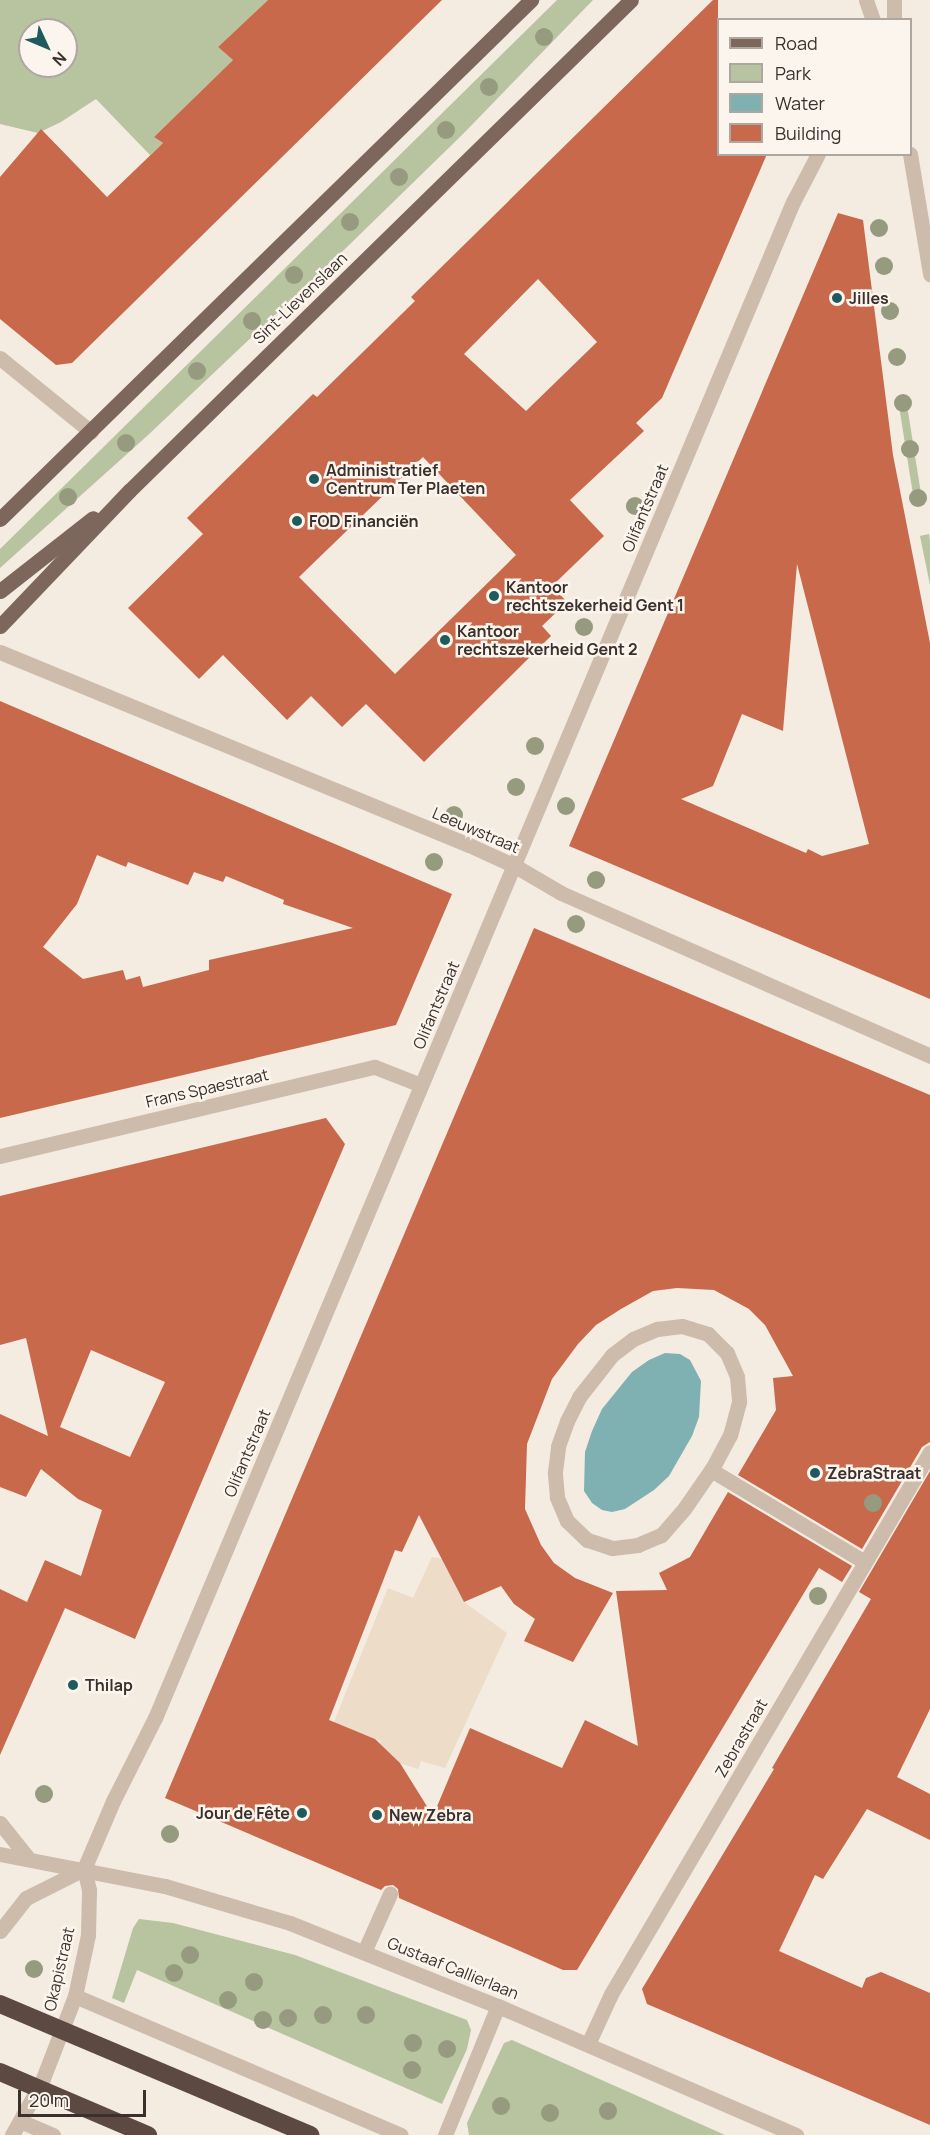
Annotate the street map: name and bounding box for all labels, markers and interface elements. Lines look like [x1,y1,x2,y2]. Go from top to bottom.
north arrow [18,18,78,78]
legend [717,18,912,156]
text: Road [775,31,818,55]
text: N [48,47,71,71]
text: Park [775,61,811,85]
text: Water [775,91,825,115]
text: Building [775,121,841,145]
street label: Sint-Lievenslaan [249,248,351,348]
place label: Jilles [849,288,889,308]
marker: Jilles [830,291,844,305]
place label: Administratief Centrum Ter Plaeten [326,460,485,498]
street label: Olifantstraat [618,461,672,555]
marker: Administratief Centrum Ter Plaeten [307,472,321,486]
place label: FOD Financiën [309,511,419,531]
marker: FOD Financiën [290,514,304,528]
place label: Kantoor rechtszekerheid Gent 1 [506,577,684,615]
marker: Kantoor rechtszekerheid Gent 1 [487,589,501,603]
place label: Kantoor rechtszekerheid Gent 2 [457,621,638,659]
marker: Kantoor rechtszekerheid Gent 2 [438,633,452,647]
street label: Leeuwstraat [430,803,522,857]
street label: Olifantstraat [409,958,463,1052]
street label: Frans Spaestraat [144,1065,270,1111]
street label: Olifantstraat [220,1406,274,1500]
place label: ZebraStraat [827,1463,921,1483]
marker: ZebraStraat [808,1466,822,1480]
place label: Thilap [85,1675,133,1695]
marker: Thilap [66,1678,80,1692]
street label: Zebrastraat [711,1695,771,1781]
place label: Jour de Fête [196,1803,290,1823]
place label: New Zebra [389,1805,471,1825]
marker: Jour de Fête [295,1806,309,1820]
marker: New Zebra [370,1808,384,1822]
street label: Okapistraat [40,1925,78,2013]
street label: Gustaaf Callierlaan [385,1933,521,2003]
scale bar [21,2078,148,2116]
text: 20 m [29,2088,69,2112]

